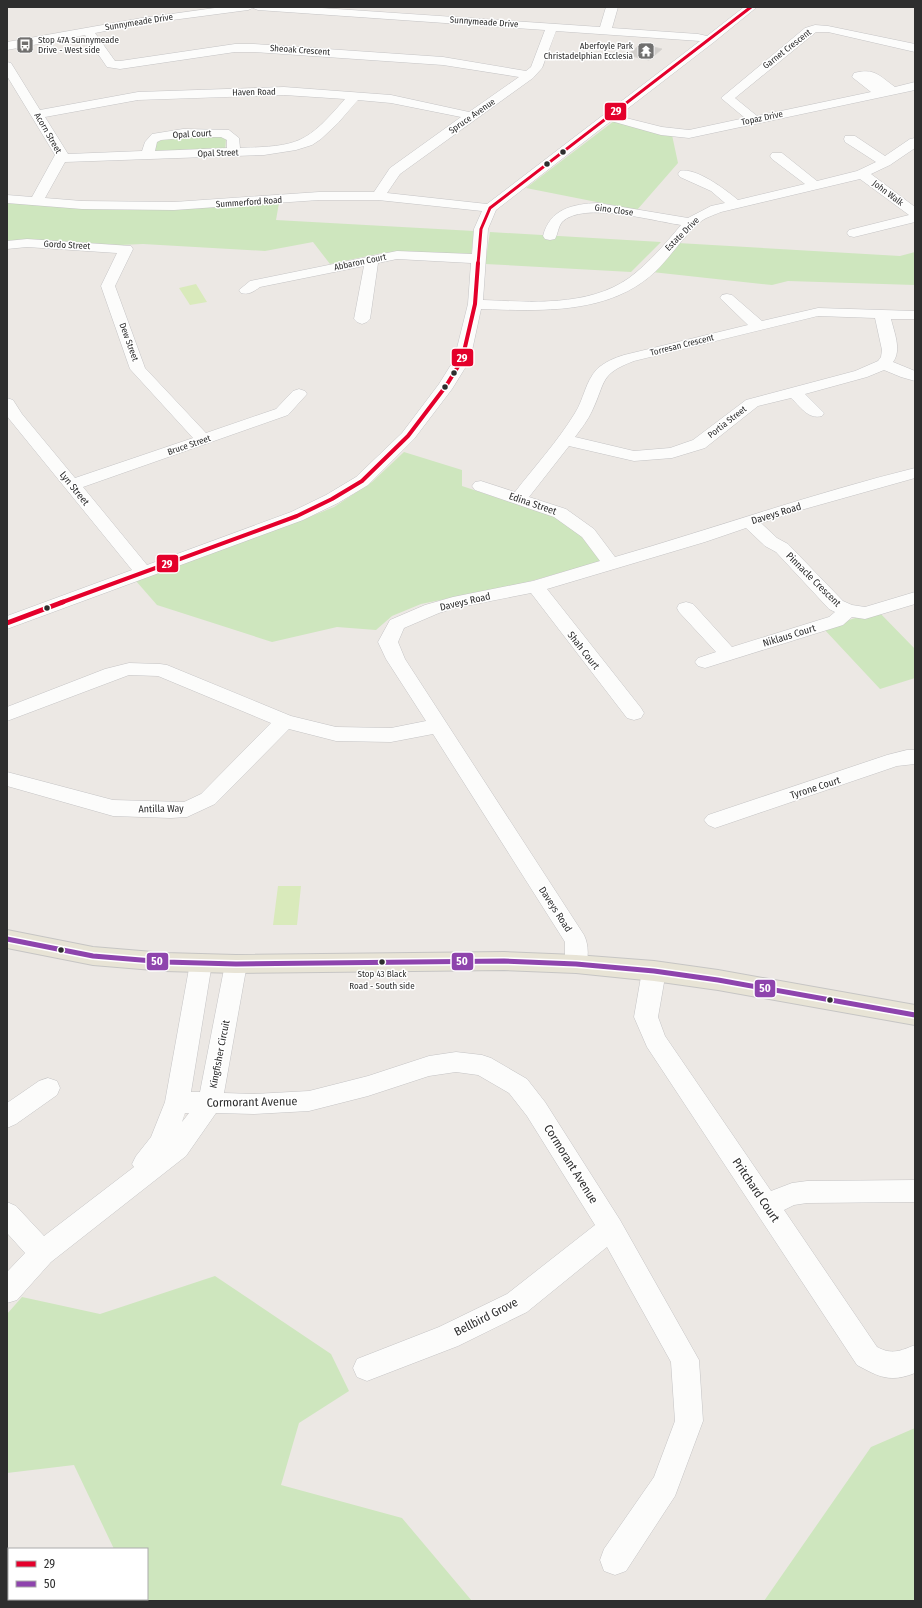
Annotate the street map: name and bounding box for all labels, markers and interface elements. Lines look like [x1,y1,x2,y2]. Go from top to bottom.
street label: Sunnymeade Drive [104,12,174,32]
street label: Sunnymeade Drive [449,15,519,29]
street label: Garnet Crescent [761,27,813,71]
bus stop icon: Stop 47A Sunnymeade Drive - West side [15,35,35,55]
place label: Stop 47A Sunnymeade Drive - West side [38,35,119,55]
place label: Aberfoyle Park Christadelphian Ecclesia [544,41,634,61]
temple icon: Aberfoyle Park Christadelphian Ecclesia [636,41,656,61]
street label: Sheoak Crescent [269,43,331,57]
street label: Haven Road [232,87,276,97]
street label: Spruce Avenue [447,96,498,136]
line badge: 29 [604,102,627,121]
text: 29 [610,105,622,118]
street label: Topaz Drive [740,109,784,127]
street label: Acorn Street [32,111,64,155]
street label: Opal Court [172,128,212,140]
street label: Opal Street [197,147,239,159]
unlabelled marker [558,147,568,157]
unlabelled marker [542,159,552,169]
street label: John Walk [871,178,906,208]
street label: Summerford Road [215,195,283,209]
street label: Gino Close [594,202,634,218]
street label: Estate Drive [663,215,701,253]
street label: Gordo Street [43,239,91,251]
street label: Abbaron Court [333,252,387,272]
street label: Dew Street [117,322,141,362]
street label: Torresan Crescent [649,332,715,358]
line badge: 29 [451,348,474,367]
text: 29 [456,352,468,365]
unlabelled marker [449,368,459,378]
unlabelled marker [440,382,450,392]
street label: Portia Street [706,404,748,440]
street label: Bruce Street [166,433,212,457]
street label: Lyn Street [57,469,92,509]
street label: Edina Street [507,490,559,518]
street label: Daveys Road [750,501,803,527]
street label: Pinnacle Crescent [783,550,844,610]
line badge: 29 [156,554,179,573]
text: 29 [161,558,173,571]
street label: Daveys Road [439,590,492,614]
unlabelled marker [42,603,52,613]
street label: Niklaus Court [761,622,818,650]
street label: Shah Court [565,629,602,673]
street label: Tyrone Court [789,774,843,802]
street label: Antilla Way [138,803,184,815]
street label: Daveys Road [536,885,574,934]
unlabelled marker [56,945,66,955]
line badge: 50 [146,952,169,971]
line badge: 50 [451,952,474,971]
text: 50 [151,955,163,968]
text: 50 [456,955,468,968]
marker: Stop 43 Black Road - South side [377,957,387,967]
place label: Stop 43 Black Road - South side [349,969,415,991]
line badge: 50 [754,979,776,998]
text: 50 [759,982,771,995]
unlabelled marker [825,995,835,1005]
street label: Kingfisher Circuit [207,1018,233,1089]
street label: Cormorant Avenue [207,1094,298,1110]
street label: Cormorant Avenue [541,1122,601,1206]
street label: Pritchard Court [730,1155,783,1225]
street label: Bellbird Grove [452,1295,520,1339]
legend [8,1548,148,1600]
text: 29 [44,1557,55,1571]
text: 50 [44,1577,56,1591]

